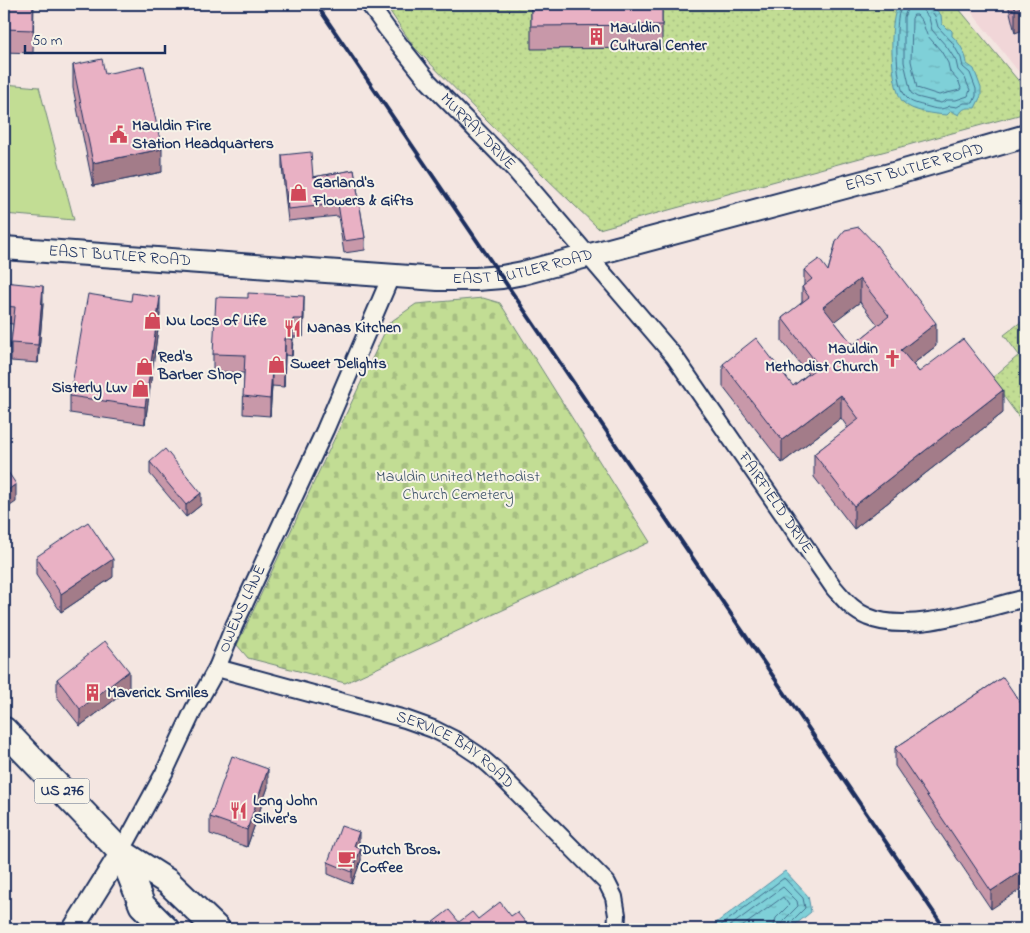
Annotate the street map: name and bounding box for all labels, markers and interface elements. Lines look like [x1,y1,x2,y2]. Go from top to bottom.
place label: Mauldin Cultural Center [610,16,708,58]
scale bar [25,22,165,54]
building icon: Mauldin Cultural Center [586,27,606,47]
text: 50 m [32,30,63,52]
street label: MURRAY DRIVE [434,88,521,176]
place label: Mauldin Fire Station Headquarters [132,114,274,156]
public building icon: Mauldin Fire Station Headquarters [108,125,128,145]
street label: EAST BUTLER ROAD [843,137,987,198]
place label: Garland's Flowers & Gifts [312,171,414,213]
shop icon: Garland's Flowers & Gifts [289,182,309,202]
street label: EAST BUTLER ROAD [48,239,192,273]
street label: EAST BUTLER ROAD [453,243,595,291]
place label: Nu Locs of Life [166,309,267,333]
shop icon: Nu Locs of Life [142,311,162,331]
place label: Nanas Kitchen [307,316,401,340]
restaurant icon: Nanas Kitchen [283,318,303,338]
place label: Mauldin Methodist Church [765,337,878,379]
place label: Red's Barber Shop [157,345,242,387]
church icon: Mauldin Methodist Church [882,348,902,368]
place label: Sweet Delights [290,352,387,377]
shop icon: Sweet Delights [266,354,286,374]
shop icon: Red's Barber Shop [134,356,154,376]
place label: Sisterly Luv [51,376,128,401]
shop icon: Sisterly Luv [131,378,151,398]
street label: FAIRFIELD DRIVE [731,447,819,559]
park label: Mauldin United Methodist Church Cemetery [376,465,541,507]
street label: OWENS LANE [212,561,273,656]
place label: Maverick Smiles [107,681,209,705]
building icon: Maverick Smiles [83,683,103,703]
street label: SERVICE BAY ROAD [393,705,519,795]
road number: US 276 [34,778,90,804]
place label: Long John Silver's [253,789,318,831]
restaurant icon: Long John Silver's [229,800,249,820]
place label: Dutch Bros. Coffee [359,838,441,880]
cafe icon: Dutch Bros. Coffee [336,849,356,869]

